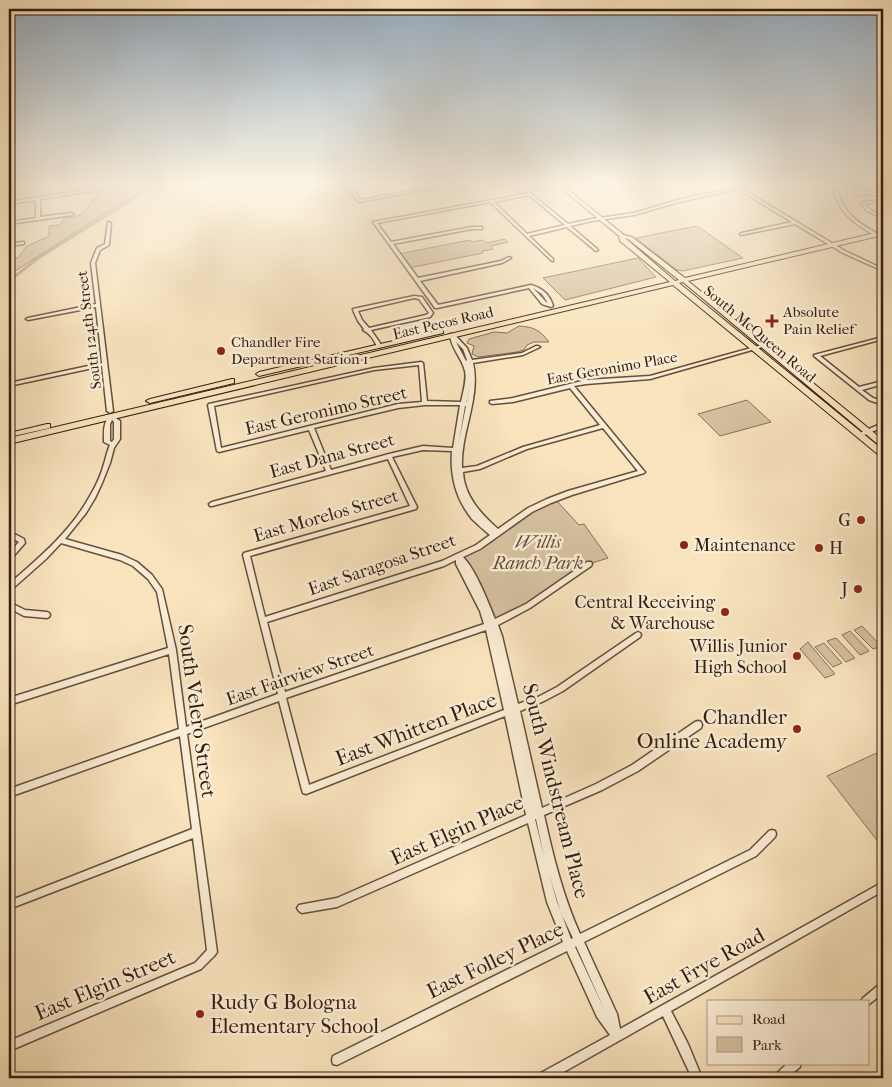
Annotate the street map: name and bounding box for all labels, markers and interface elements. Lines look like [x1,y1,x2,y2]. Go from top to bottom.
street label: South 124th Street [73,269,105,390]
street label: South McQueen Road [700,282,820,387]
street label: East Pecos Road [391,302,496,343]
place label: Absolute Pain Relief [782,303,857,338]
marker: Absolute Pain Relief [765,314,779,328]
place label: Chandler Fire Department Station 1 [231,333,368,368]
marker: Chandler Fire Department Station 1 [215,345,227,357]
street label: East Geronimo Place [545,348,679,388]
street label: East Geronimo Street [243,382,410,440]
street label: East Dana Street [267,429,397,483]
street label: East Morelos Street [251,485,401,547]
place label: G [838,510,851,531]
marker: G [855,514,867,526]
street label: East Saragosa Street [305,530,459,600]
park label: Willis Ranch Park [492,532,583,574]
place label: Maintenance [694,535,796,556]
place label: H [829,538,843,559]
marker: Maintenance [678,539,690,551]
marker: H [813,542,825,554]
place label: J [839,579,848,600]
marker: J [852,583,864,595]
place label: Central Receiving & Warehouse [574,592,715,634]
marker: Central Receiving & Warehouse [719,606,731,618]
street label: South Velero Street [173,623,221,800]
place label: Willis Junior High School [688,636,787,678]
street label: East Fairview Street [223,640,377,710]
marker: Willis Junior High School [791,650,803,662]
street label: South Windstream Place [518,681,594,901]
street label: East Whitten Place [332,687,500,771]
place label: Chandler Online Academy [637,705,788,753]
marker: Chandler Online Academy [791,723,803,735]
street label: East Elgin Place [387,790,527,870]
street label: East Folley Place [423,917,567,1003]
street label: East Frye Road [639,923,769,1009]
street label: East Elgin Street [31,944,179,1025]
place label: Rudy G Bologna Elementary School [210,990,379,1038]
legend [707,1000,870,1064]
marker: Rudy G Bologna Elementary School [194,1008,206,1020]
text: Road [752,1010,786,1028]
text: Park [752,1036,782,1054]

